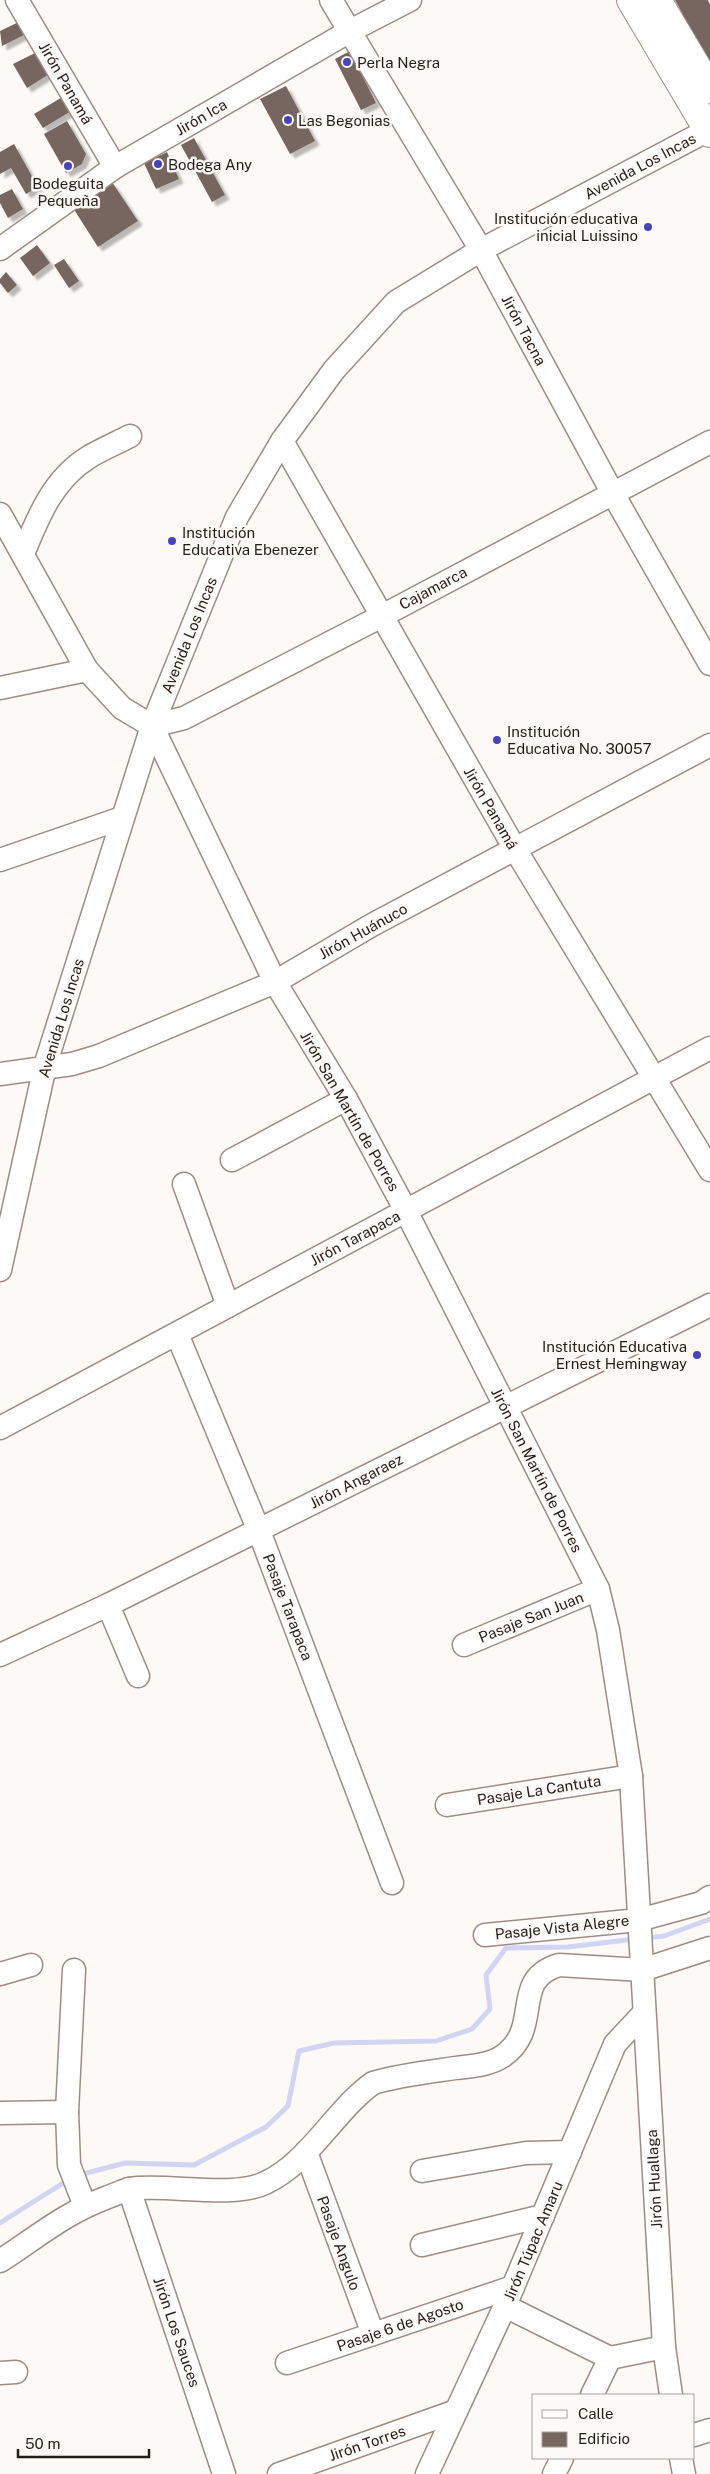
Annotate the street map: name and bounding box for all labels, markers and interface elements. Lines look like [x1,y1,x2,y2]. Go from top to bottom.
street label: Jirón Panamá [36,39,96,127]
place label: Perla Negra [357,54,440,71]
marker: Perla Negra [341,56,353,68]
street label: Jirón Ica [172,95,230,139]
place label: Las Begonias [298,112,390,129]
marker: Las Begonias [282,114,294,126]
street label: Avenida Los Incas [581,129,699,203]
place label: Bodega Any [168,156,252,173]
marker: Bodega Any [152,158,164,170]
marker: Bodeguita Pequeña [62,160,74,172]
place label: Bodeguita Pequeña [32,175,104,209]
place label: Institución educativa inicial Luissino [494,210,638,244]
marker: Institución educativa inicial Luissino [642,221,654,233]
street label: Jirón Tacna [498,292,550,368]
place label: Institución Educativa Ebenezer [182,524,319,558]
marker: Institución Educativa Ebenezer [166,535,178,547]
street label: Cajamarca [396,563,470,613]
street label: Avenida Los Incas [158,574,220,696]
place label: Institución Educativa No. 30057 [507,723,652,757]
marker: Institución Educativa No. 30057 [491,734,503,746]
street label: Jirón Panamá [461,764,521,852]
street label: Jirón Huánuco [316,900,410,962]
street label: Avenida Los Incas [35,956,87,1080]
street label: Jirón San Martín de Porres [297,1028,403,1194]
street label: Jirón Tarapaca [307,1207,403,1269]
place label: Institución Educativa Ernest Hemingway [542,1338,687,1372]
marker: Institución Educativa Ernest Hemingway [691,1349,703,1361]
street label: Jirón San Martín de Porres [488,1385,586,1555]
street label: Jirón Angaraez [307,1450,405,1512]
street label: Pasaje Tarapaca [260,1551,316,1663]
street label: Pasaje San Juan [476,1588,586,1646]
street label: Pasaje La Cantuta [476,1772,602,1808]
street label: Pasaje Vista Alegre [494,1911,630,1943]
street label: Jirón Huallaga [643,2129,665,2229]
street label: Jirón Túpac Amaru [500,2179,566,2303]
street label: Pasaje Angulo [314,2193,364,2293]
street label: Jirón Los Sauces [150,2275,204,2389]
street label: Pasaje 6 de Agosto [334,2295,466,2355]
legend [532,2394,695,2459]
text: Calle [578,2405,614,2422]
street label: Jirón Torres [326,2422,408,2464]
scale bar [18,2426,149,2458]
text: Edificio [578,2430,630,2447]
text: 50 m [25,2435,60,2452]

